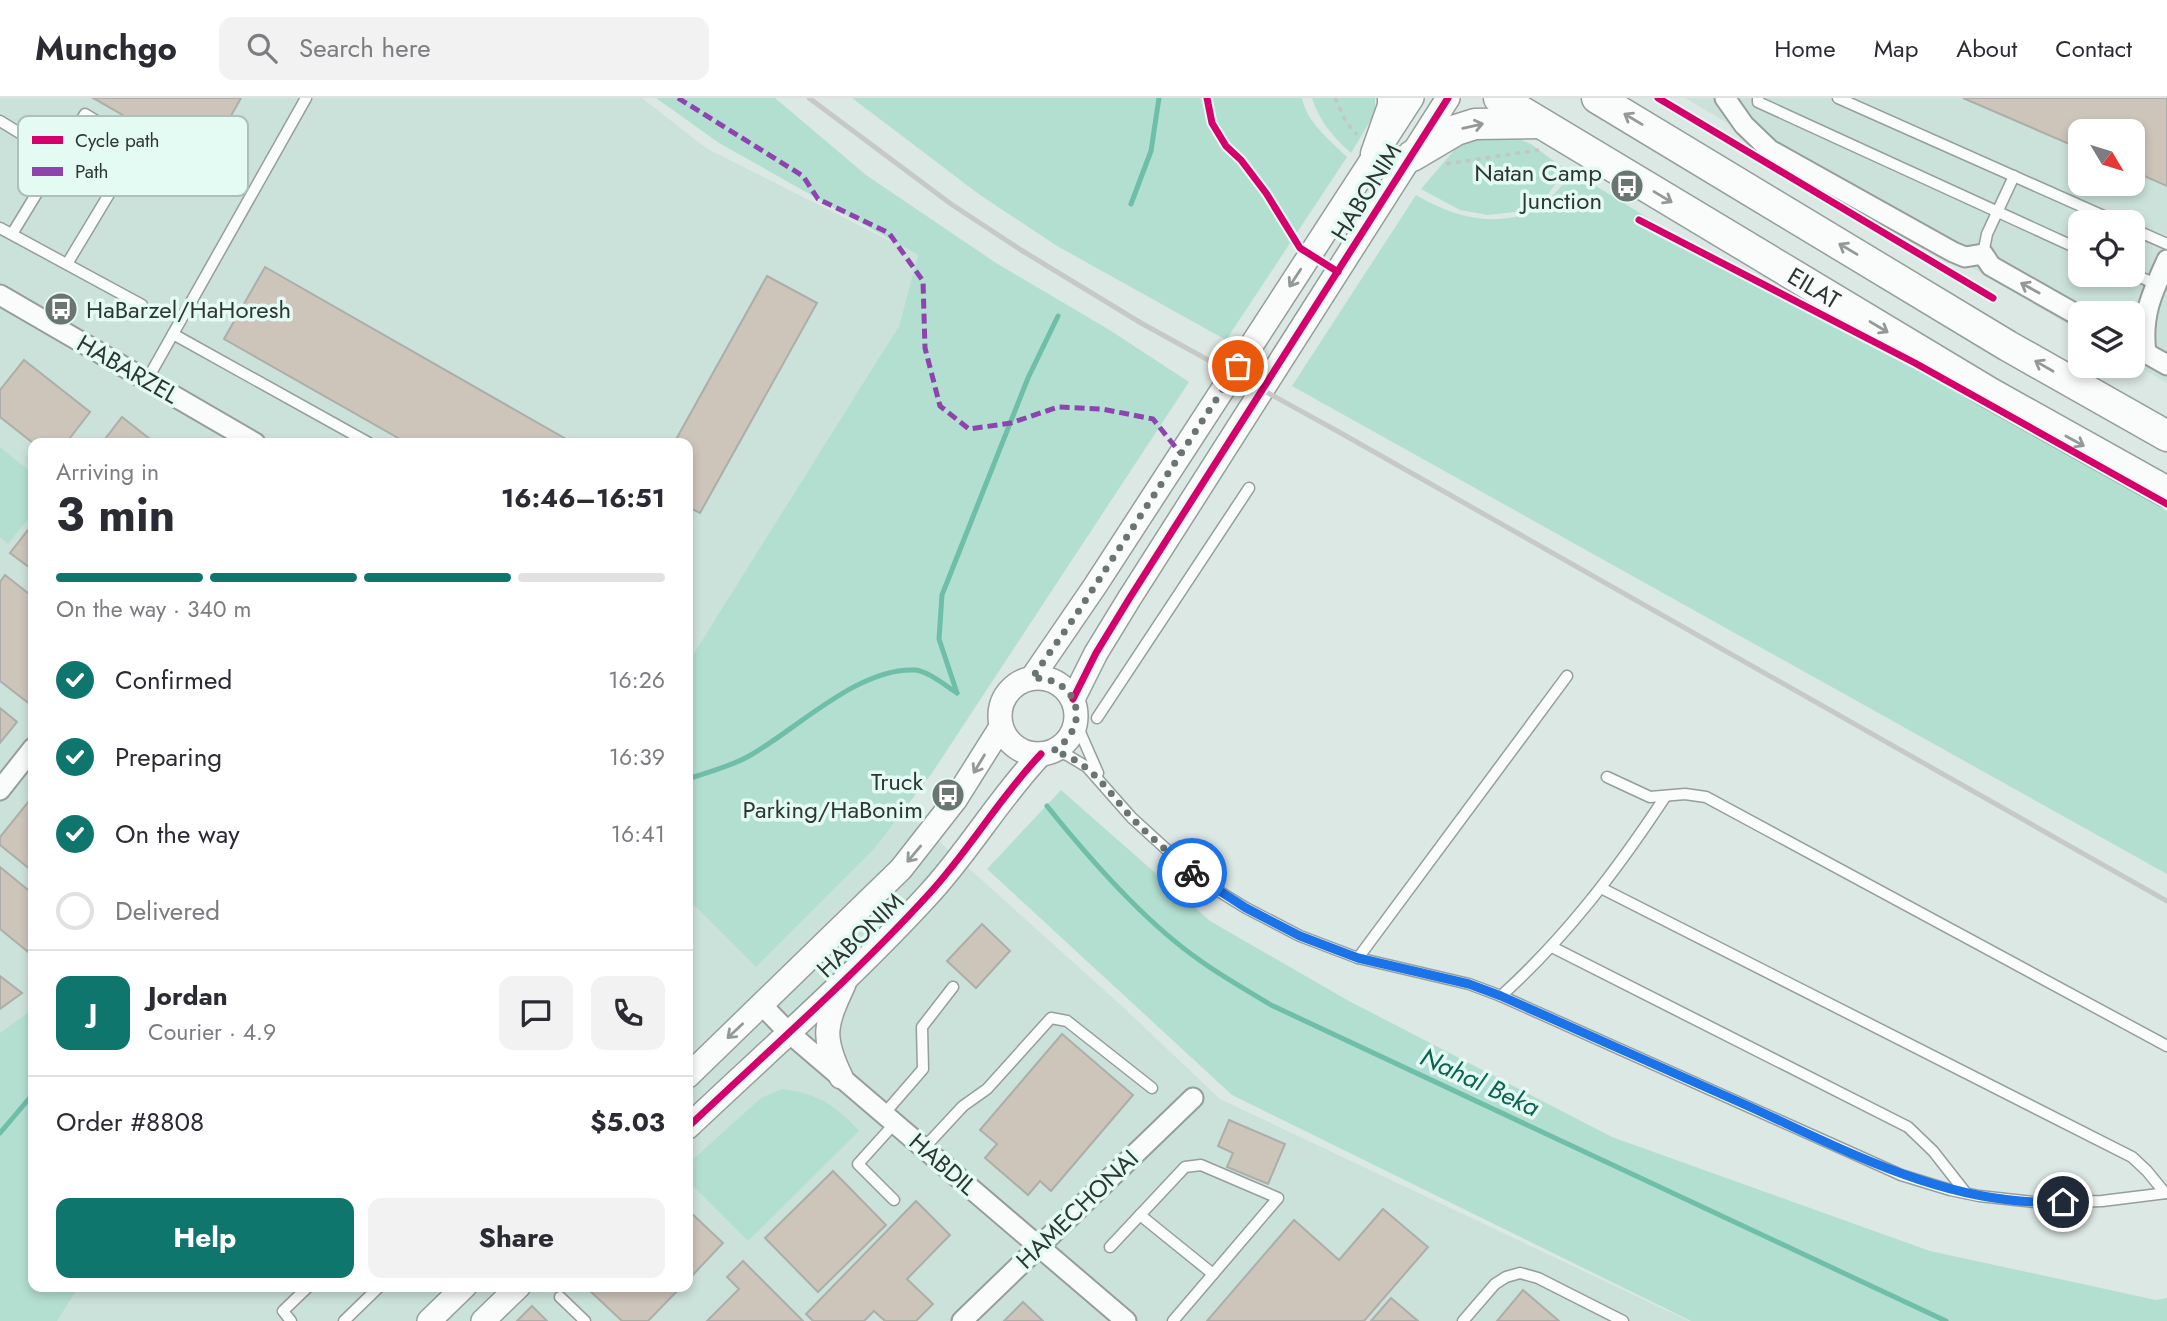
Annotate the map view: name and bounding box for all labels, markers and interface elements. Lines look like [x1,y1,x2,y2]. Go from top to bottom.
search box [219,17,709,80]
text: Munchgo [35,25,177,72]
icon: search [243,29,281,67]
text: Search here [299,29,431,67]
text: Home [1774,31,1836,66]
text: Map [1874,31,1918,66]
text: About [1956,31,2017,66]
text: Contact [2055,31,2132,66]
one-way arrow [1623,112,1643,126]
legend [18,116,248,196]
one-way arrow [1461,119,1484,132]
north arrow [2068,119,2146,196]
map controls [2068,119,2145,378]
text: Cycle path [75,127,160,154]
street label: HABONIM [1322,136,1410,248]
place label: Natan Camp Junction [1474,155,1602,218]
text: Path [75,158,109,185]
bus stop icon: Natan Camp Junction [1608,167,1646,205]
one-way arrow [1652,190,1672,204]
button: locate [2068,210,2145,287]
one-way arrow [1839,242,1859,256]
street label: EILAT [1781,258,1847,317]
one-way arrow [1288,268,1302,288]
one-way arrow [2020,281,2040,295]
bus stop icon: HaBarzel/HaHoresh [42,290,80,328]
place label: HaBarzel/HaHoresh [86,292,291,327]
button: layers [2068,301,2145,378]
one-way arrow [1868,320,1888,334]
street label: HABARZEL [71,326,186,412]
pin [1208,336,1268,396]
icon: bag [1219,347,1257,385]
one-way arrow [2034,359,2054,373]
one-way arrow [2064,435,2085,448]
text: Arriving in [56,455,159,489]
text: 16:46–16:51 [501,479,665,517]
text: 3 min [56,482,175,548]
text: On the way · 340 m [56,592,252,626]
icon: check [56,661,94,699]
text: Confirmed [115,661,232,699]
text: 16:26 [608,663,665,697]
icon: check [56,738,94,776]
text: Preparing [115,738,222,776]
text: 16:39 [609,740,665,774]
one-way arrow [972,753,986,773]
place label: Truck Parking/HaBonim [743,764,923,827]
bus stop icon: Truck Parking/HaBonim [929,776,967,814]
icon: check [56,815,94,853]
text: On the way [115,815,240,853]
text: 16:41 [611,817,665,851]
courier [1157,838,1227,908]
one-way arrow [906,845,922,863]
icon: bike [1173,854,1211,892]
street label: HABONIM [809,884,911,986]
text: Delivered [115,892,220,930]
button: chat [499,976,573,1050]
button: phone [591,976,665,1050]
text: Jordan [148,977,228,1015]
text: J [89,994,97,1032]
text: Courier · 4.9 [148,1015,276,1049]
one-way arrow [726,1023,744,1039]
water label: Nahal Beka [1414,1038,1546,1126]
text: Order #8808 [56,1103,204,1141]
text: $5.03 [590,1103,665,1141]
street label: HABDIL [902,1125,985,1203]
street label: HAMECHONAI [1008,1141,1146,1277]
pin [2033,1172,2093,1232]
icon: home [2044,1183,2082,1221]
button: Help [56,1198,354,1278]
button: Share [368,1198,665,1278]

